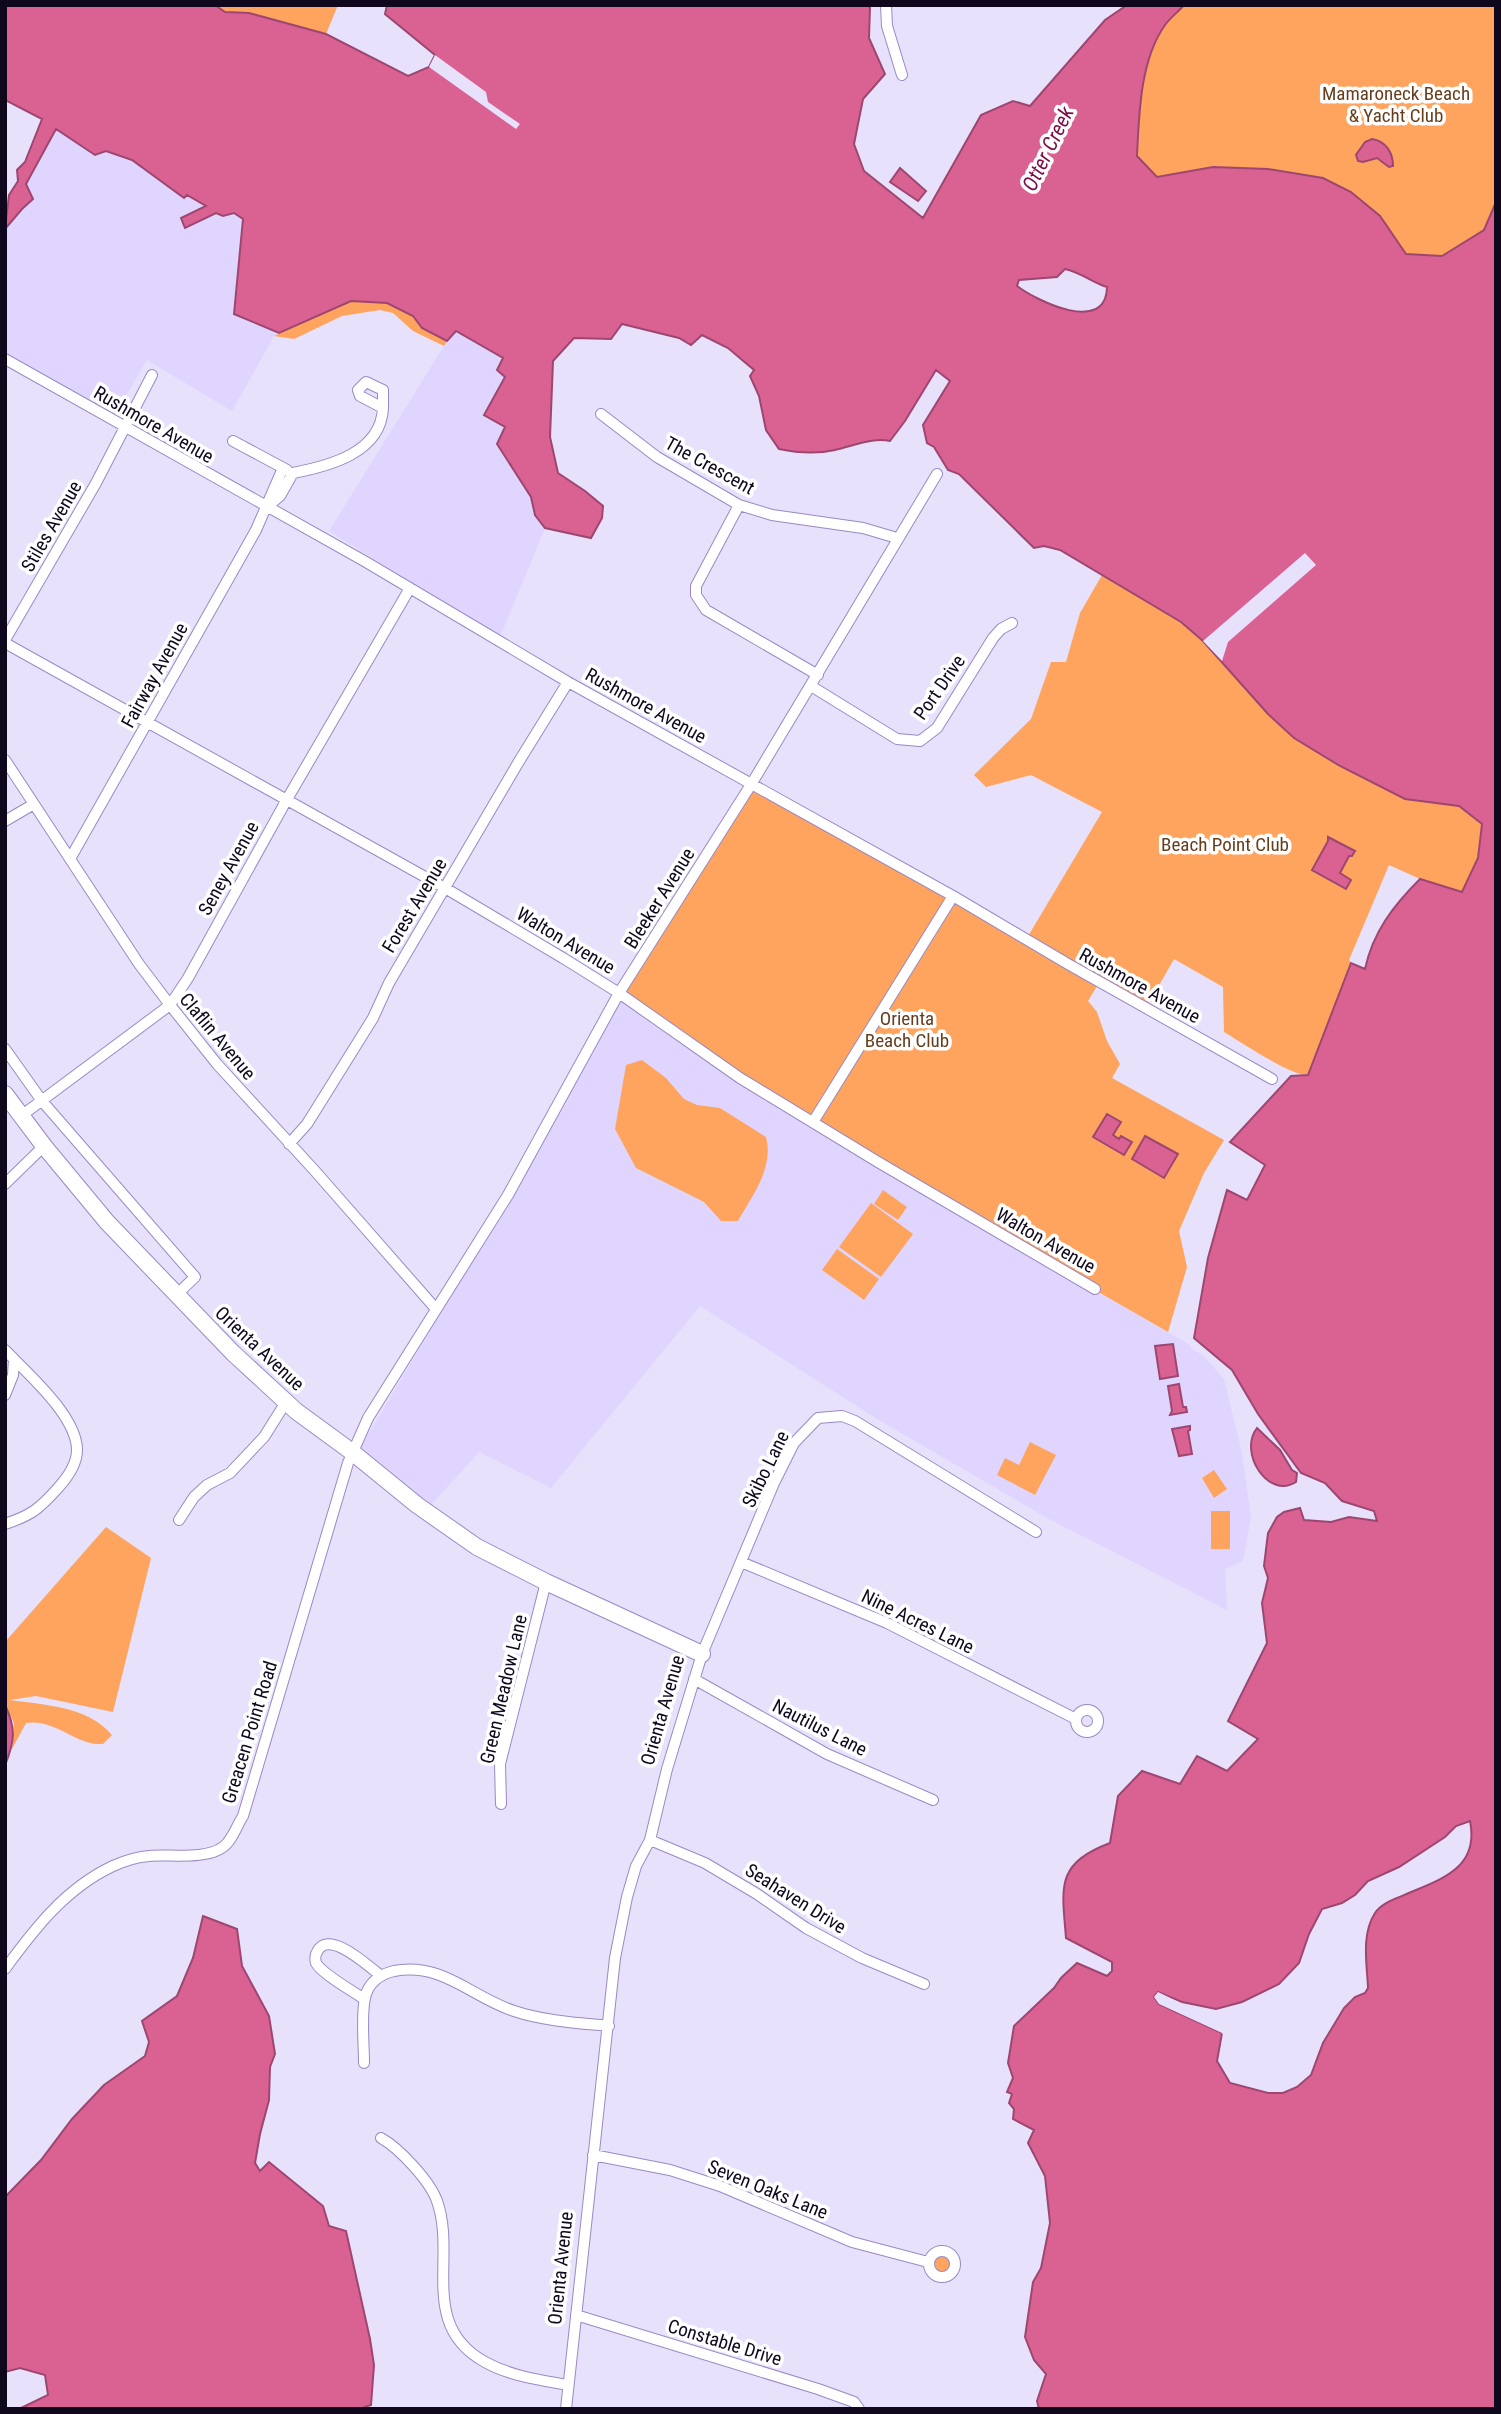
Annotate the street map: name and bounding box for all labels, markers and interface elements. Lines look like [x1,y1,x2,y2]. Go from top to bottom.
park label: Mamaroneck Beach & Yacht Club [1322,82,1470,127]
water label: Otter Creek [1017,102,1079,195]
street label: Rushmore Avenue [90,381,218,468]
street label: The Crescent [661,431,759,499]
street label: Stiles Avenue [16,477,87,576]
street label: Fairway Avenue [116,619,193,732]
street label: Port Drive [909,650,970,724]
street label: Rushmore Avenue [581,663,710,748]
street label: Seney Avenue [193,817,264,919]
park label: Beach Point Club [1161,833,1289,856]
street label: Bleeker Avenue [619,843,700,953]
street label: Forest Avenue [377,854,452,957]
street label: Walton Avenue [512,902,619,979]
street label: Rushmore Avenue [1075,943,1204,1028]
street label: Claflin Avenue [175,988,261,1085]
park label: Orienta Beach Club [865,1007,949,1052]
street label: Walton Avenue [992,1203,1100,1278]
street label: Orienta Avenue [210,1301,309,1396]
street label: Skibo Lane [737,1427,794,1511]
street label: Nine Acres Lane [858,1584,978,1659]
street label: Green Meadow Lane [475,1612,532,1766]
street label: Orienta Avenue [636,1652,689,1768]
street label: Greacen Point Road [217,1658,282,1806]
street label: Nautilus Lane [769,1694,871,1761]
street label: Seahaven Drive [741,1858,850,1939]
street label: Seven Oaks Lane [704,2155,831,2224]
street label: Orienta Avenue [543,2210,578,2326]
street label: Constable Drive [665,2314,785,2371]

